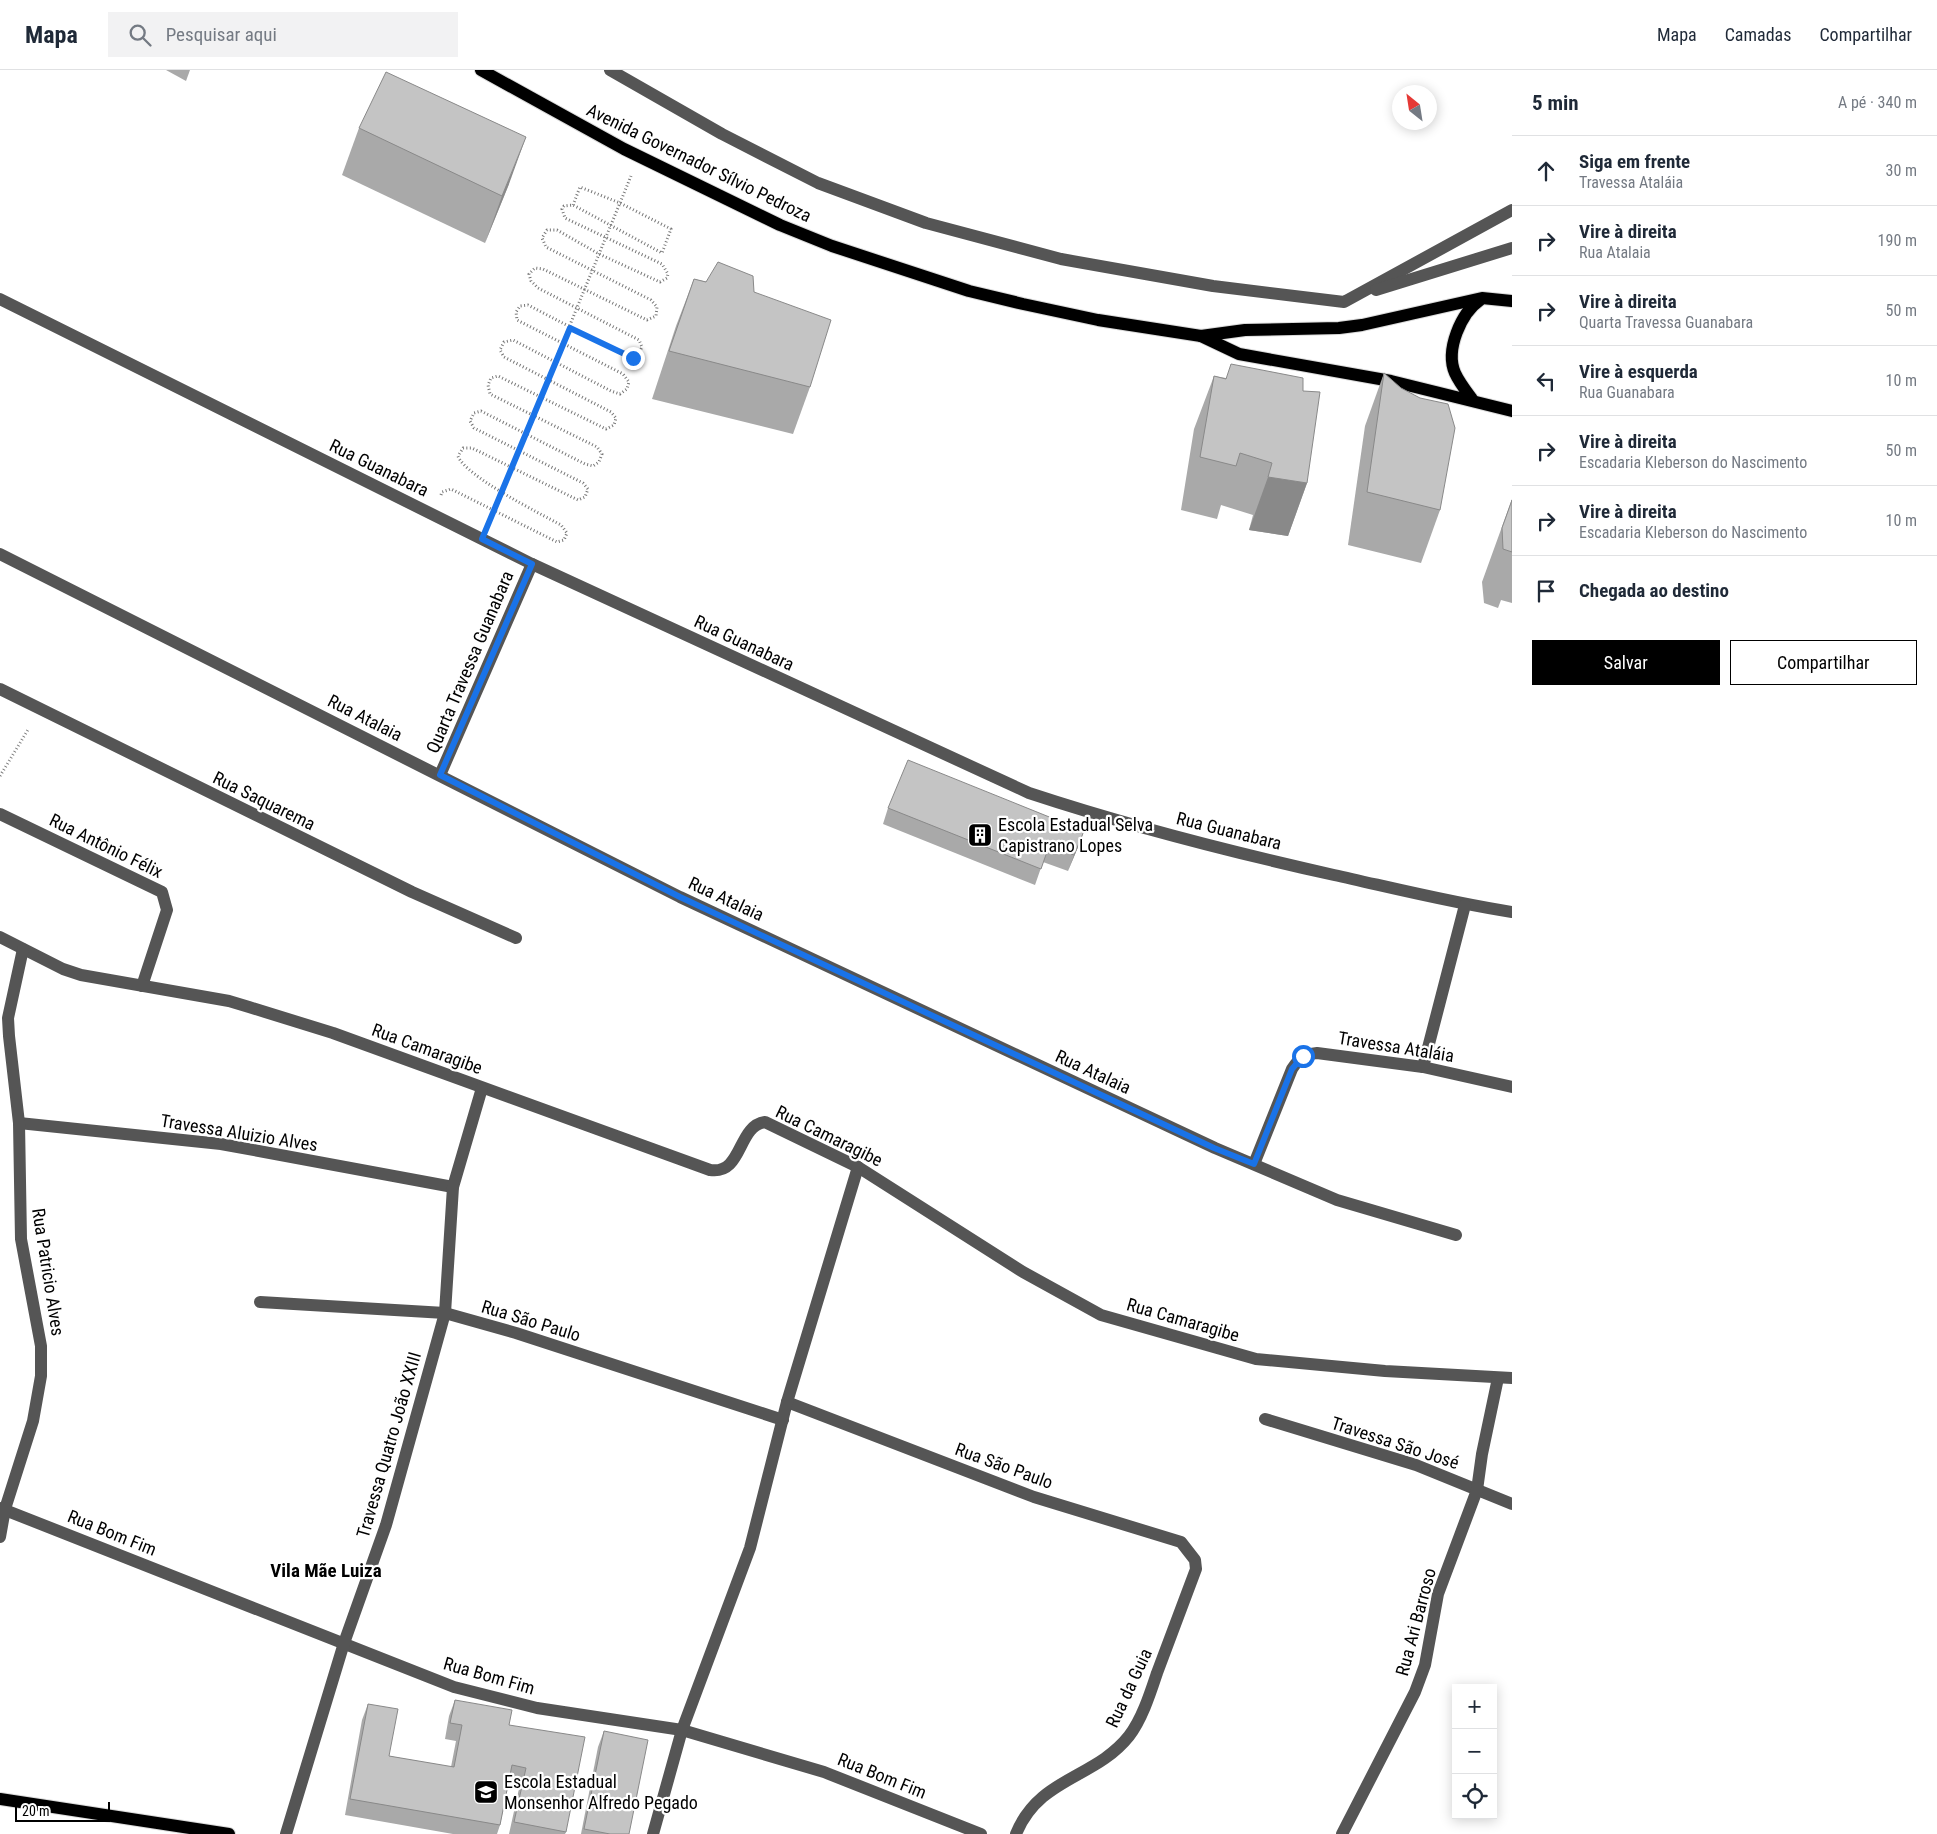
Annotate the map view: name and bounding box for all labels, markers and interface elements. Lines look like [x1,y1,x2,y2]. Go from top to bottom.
search box [108,12,458,57]
text: Mapa [25,21,78,49]
icon: search [126,21,154,49]
text: Pesquisar aqui [166,23,277,46]
text: Mapa [1657,24,1697,45]
text: Camadas [1725,24,1791,45]
text: Compartilhar [1819,24,1912,45]
north arrow [1392,85,1437,130]
text: 5 min [1532,91,1579,115]
text: A pé · 340 m [1838,93,1917,112]
street label: Avenida Governador Sílvio Pedroza [584,99,815,226]
text: Siga em frente [1579,150,1690,173]
icon: ahead [1532,157,1560,185]
text: 30 m [1885,161,1917,180]
text: Travessa Ataláia [1579,173,1683,192]
text: Vire à direita [1579,220,1677,243]
icon: right [1532,227,1560,255]
text: 190 m [1878,231,1917,250]
text: Rua Atalaia [1579,243,1651,262]
text: Vire à direita [1579,290,1677,313]
icon: right [1532,297,1560,325]
text: 50 m [1885,301,1917,320]
text: Quarta Travessa Guanabara [1579,313,1753,332]
route end [622,347,645,370]
text: Vire à esquerda [1579,360,1698,383]
icon: left [1532,367,1560,395]
text: 10 m [1885,371,1917,390]
text: Rua Guanabara [1579,383,1675,402]
text: Vire à direita [1579,430,1677,453]
street label: Rua Guanabara [326,435,432,501]
icon: right [1532,437,1560,465]
text: 50 m [1885,441,1917,460]
text: Escadaria Kleberson do Nascimento [1579,453,1807,472]
text: Vire à direita [1579,500,1677,523]
icon: right [1532,507,1560,535]
text: 10 m [1885,511,1917,530]
text: Escadaria Kleberson do Nascimento [1579,523,1807,542]
street label: Quarta Travessa Guanabara [422,568,517,756]
icon: arrive [1532,577,1560,605]
text: Chegada ao destino [1579,579,1729,602]
street label: Rua Guanabara [691,610,797,675]
button: Salvar [1532,640,1720,685]
button: Compartilhar [1730,640,1917,685]
street label: Rua Atalaia [325,690,406,745]
street label: Rua Saquarema [210,767,319,834]
street label: Rua Guanabara [1174,807,1284,854]
street label: Rua Antônio Félix [46,809,166,882]
place label: Escola Estadual Selva Capistrano Lopes [998,814,1153,856]
building icon: Escola Estadual Selva Capistrano Lopes [967,822,993,848]
street label: Rua Atalaia [685,872,767,925]
street label: Rua Camaragibe [369,1019,485,1078]
street label: Travessa Ataláia [1337,1027,1456,1066]
street label: Rua Atalaia [1052,1045,1134,1098]
route start [1292,1045,1315,1068]
street label: Rua Camaragibe [772,1101,886,1170]
street label: Travessa Aluizio Alves [159,1110,319,1155]
street label: Rua Patricio Alves [28,1207,69,1337]
street label: Rua Camaragibe [1124,1293,1242,1346]
street label: Rua São Paulo [479,1295,583,1346]
street label: Travessa Quatro João XXIII [352,1350,425,1540]
street label: Travessa São José [1329,1412,1462,1473]
street label: Rua São Paulo [952,1438,1056,1493]
street label: Rua Bom Fim [65,1505,160,1560]
district label: Vila Mãe Luiza [270,1559,382,1582]
street label: Rua Ari Barroso [1391,1566,1440,1678]
street label: Rua da Guia [1101,1645,1156,1731]
street label: Rua Bom Fim [441,1652,537,1699]
map controls [1452,1684,1497,1819]
button: + [1452,1684,1497,1729]
button: − [1452,1729,1497,1774]
street label: Rua Bom Fim [835,1748,930,1803]
place label: Escola Estadual Monsenhor Alfredo Pegado [504,1771,698,1813]
button: locate [1452,1774,1497,1819]
school or university icon: Escola Estadual Monsenhor Alfredo Pegado [473,1779,499,1805]
scale bar [15,1799,110,1822]
text: 20 m [22,1803,50,1819]

